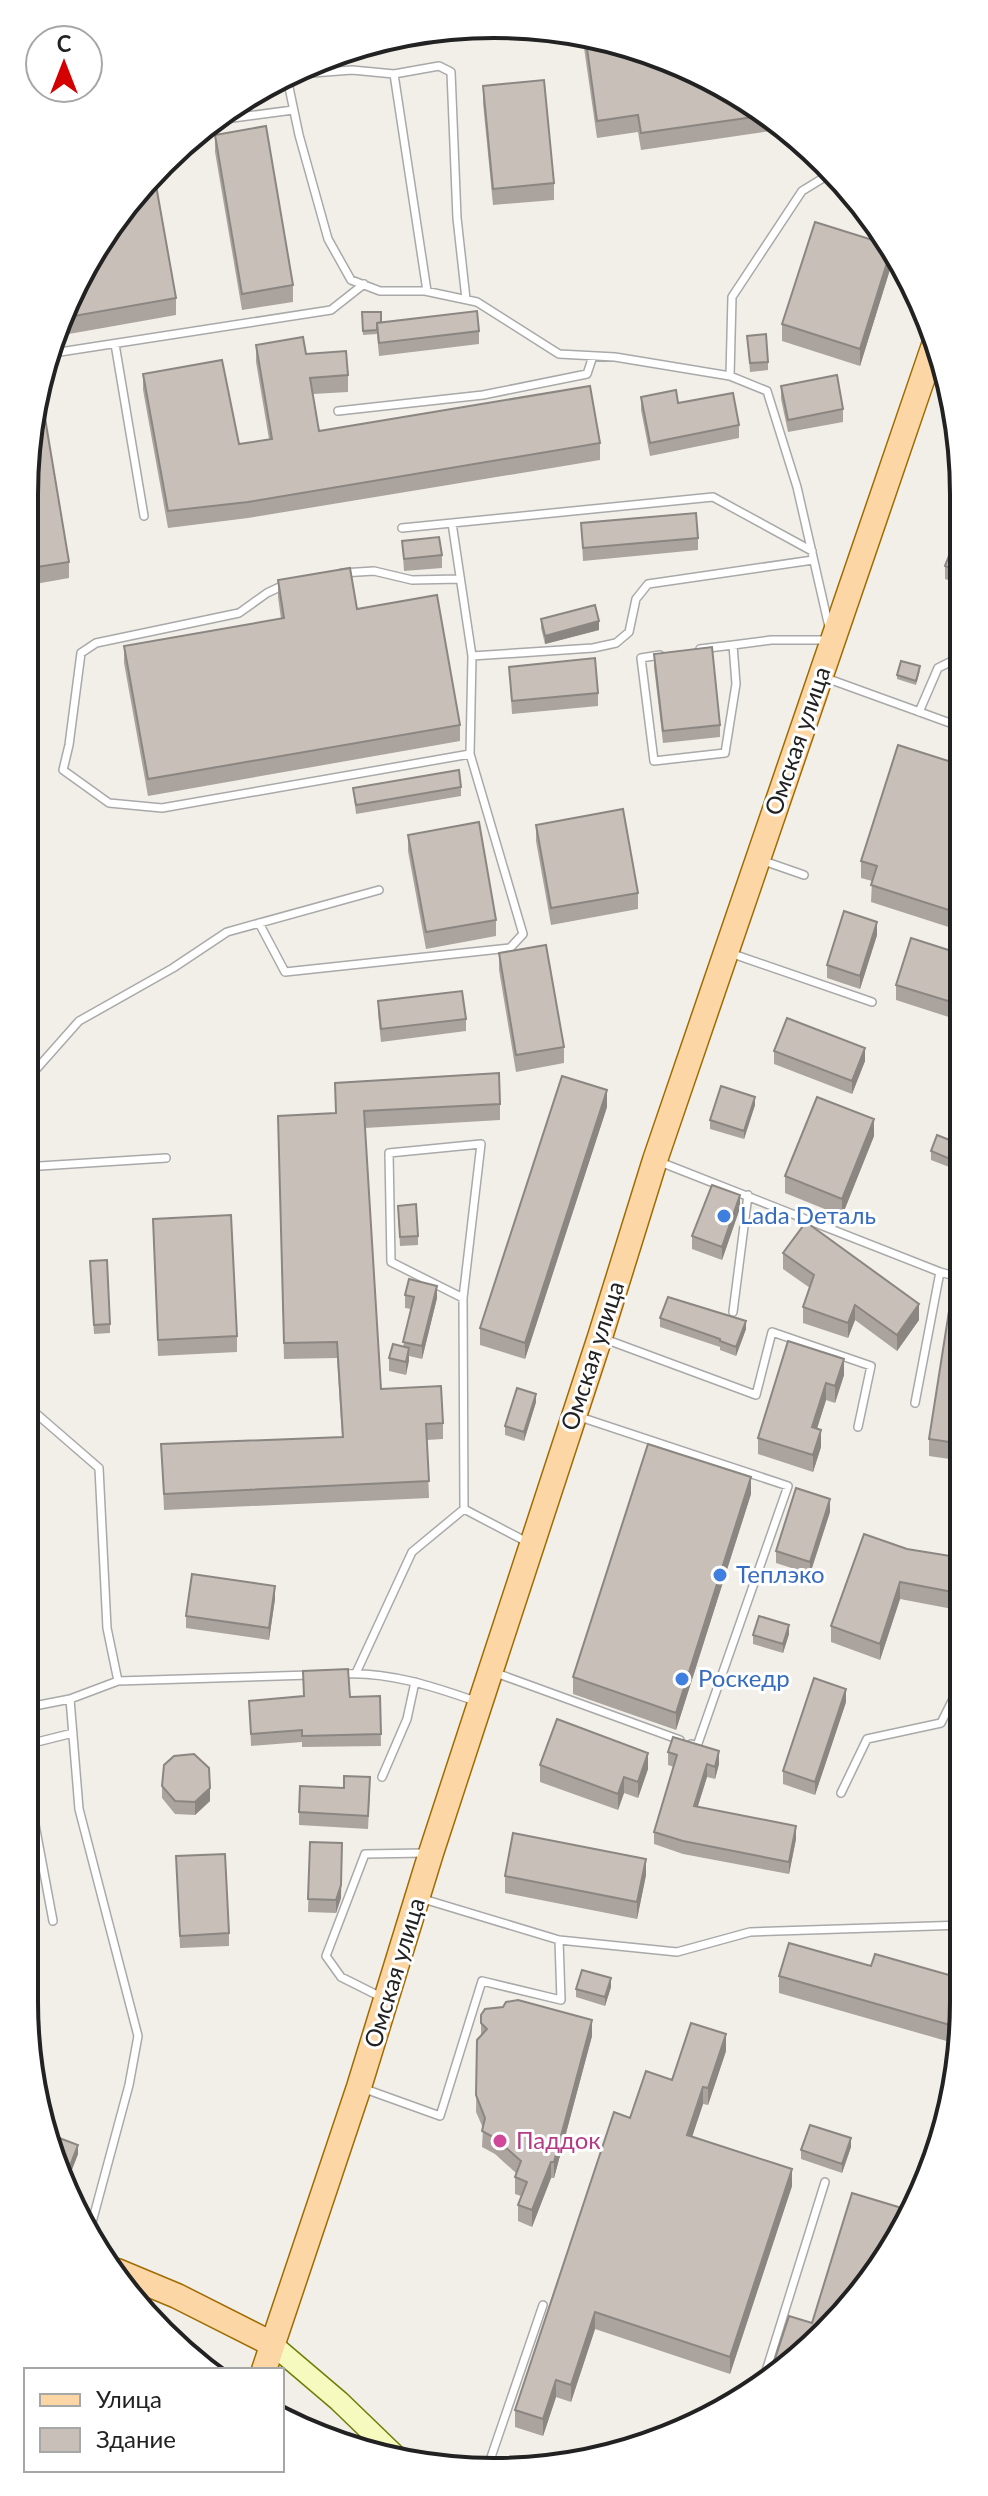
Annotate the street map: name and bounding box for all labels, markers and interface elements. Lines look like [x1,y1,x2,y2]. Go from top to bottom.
north arrow [24,24,104,104]
text: С [57,30,72,57]
street label: Омская улица [758,662,836,819]
place label: Lada Dеталь [740,1200,876,1229]
marker: Lada Dеталь [715,1207,733,1225]
street label: Омская улица [554,1277,629,1434]
place label: Теплэко [736,1559,825,1588]
marker: Теплэко [711,1566,729,1584]
place label: Роскедр [698,1663,790,1692]
marker: Роскедр [673,1670,691,1688]
street label: Омская улица [357,1894,430,2051]
place label: Паддок [516,2125,601,2154]
marker: Паддок [491,2132,509,2150]
legend [24,2368,284,2472]
text: Улица [96,2384,162,2413]
text: Здание [96,2424,176,2453]

